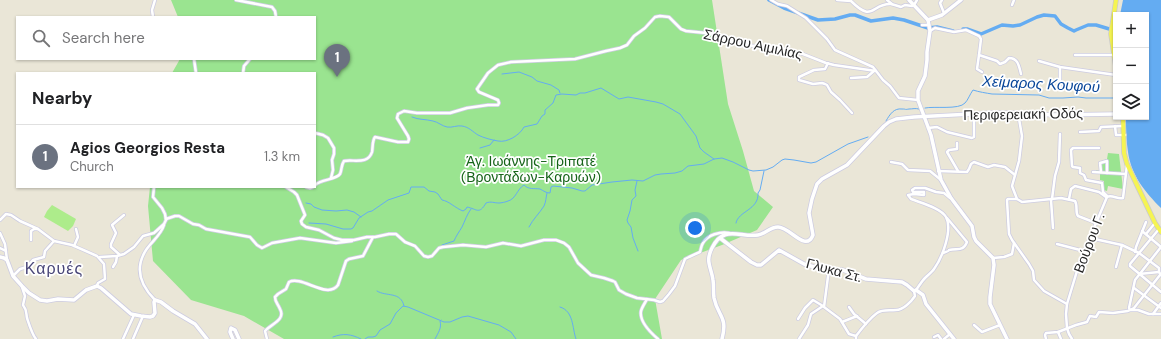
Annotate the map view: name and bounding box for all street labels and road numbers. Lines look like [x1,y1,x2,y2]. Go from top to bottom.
street label: Σάρρου Αιμιλίας [702,25,804,63]
street label: Περιφερειακή Οδός [963,104,1083,124]
street label: Βούρου Γ. [1069,210,1109,275]
street label: Γλυκα Στ. [804,254,864,286]

